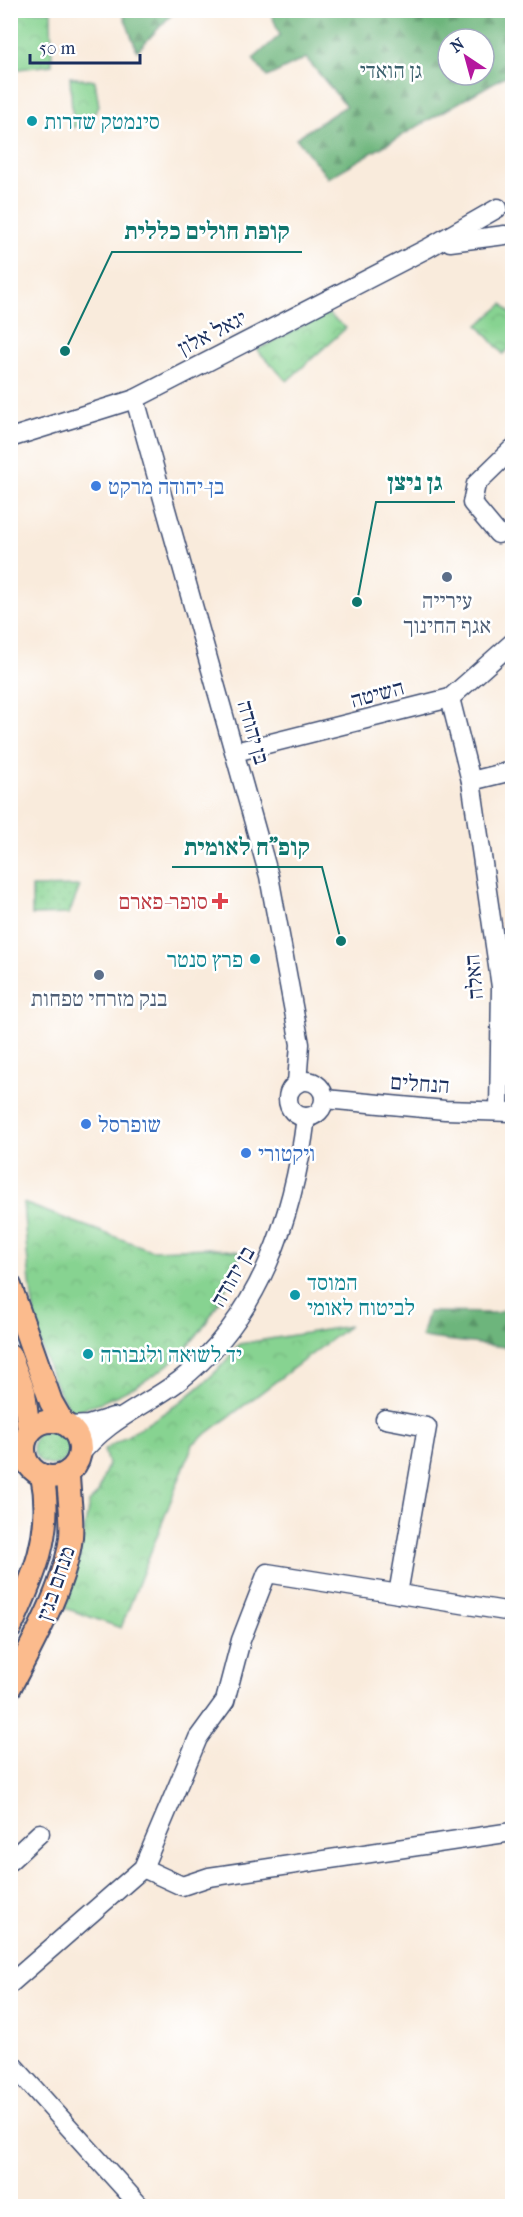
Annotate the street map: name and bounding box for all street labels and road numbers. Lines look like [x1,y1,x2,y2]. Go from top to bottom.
street label: יגאל אלון [174,305,251,361]
street label: השיטה [348,674,407,714]
street label: בן יהודה [231,697,275,767]
street label: האלה [459,953,489,1001]
street label: הנחלים [389,1069,451,1099]
street label: בן יהודה [205,1242,261,1311]
street label: מנחם בגין [31,1543,81,1624]

